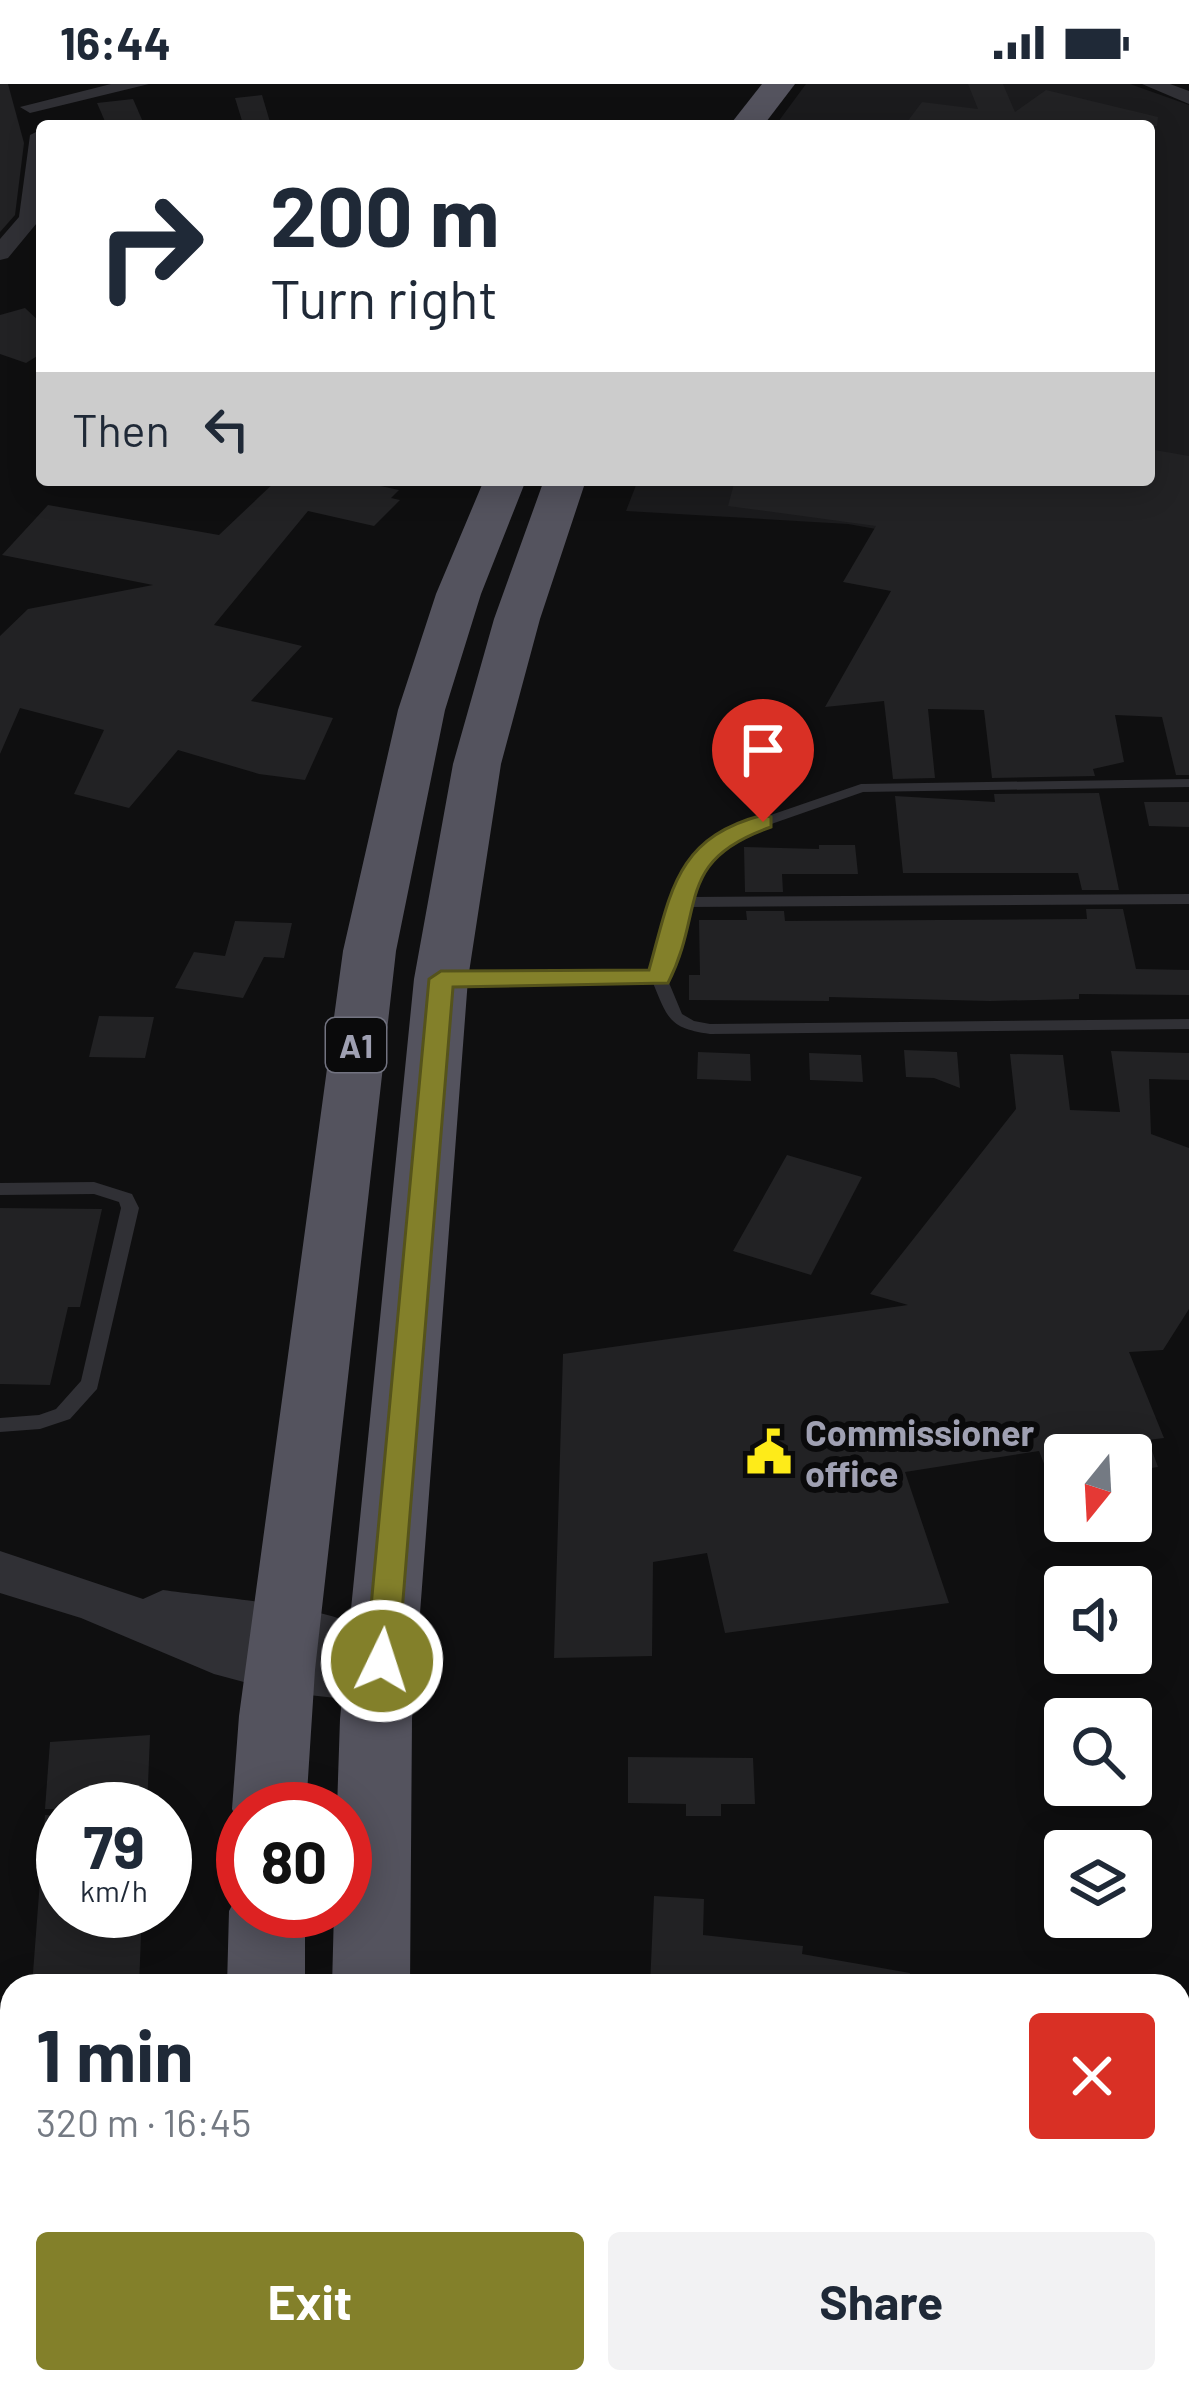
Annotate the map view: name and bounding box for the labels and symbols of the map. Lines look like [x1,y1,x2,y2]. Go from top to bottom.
pin [712,699,814,822]
road number: A1 [326,1018,386,1072]
place label: Commissioner office [805,1410,1035,1494]
public building icon: Commissioner office [744,1427,794,1477]
north arrow [1044,1434,1152,1542]
position arrow [319,1598,445,1724]
speed limit sign: 80 [216,1782,372,1938]

